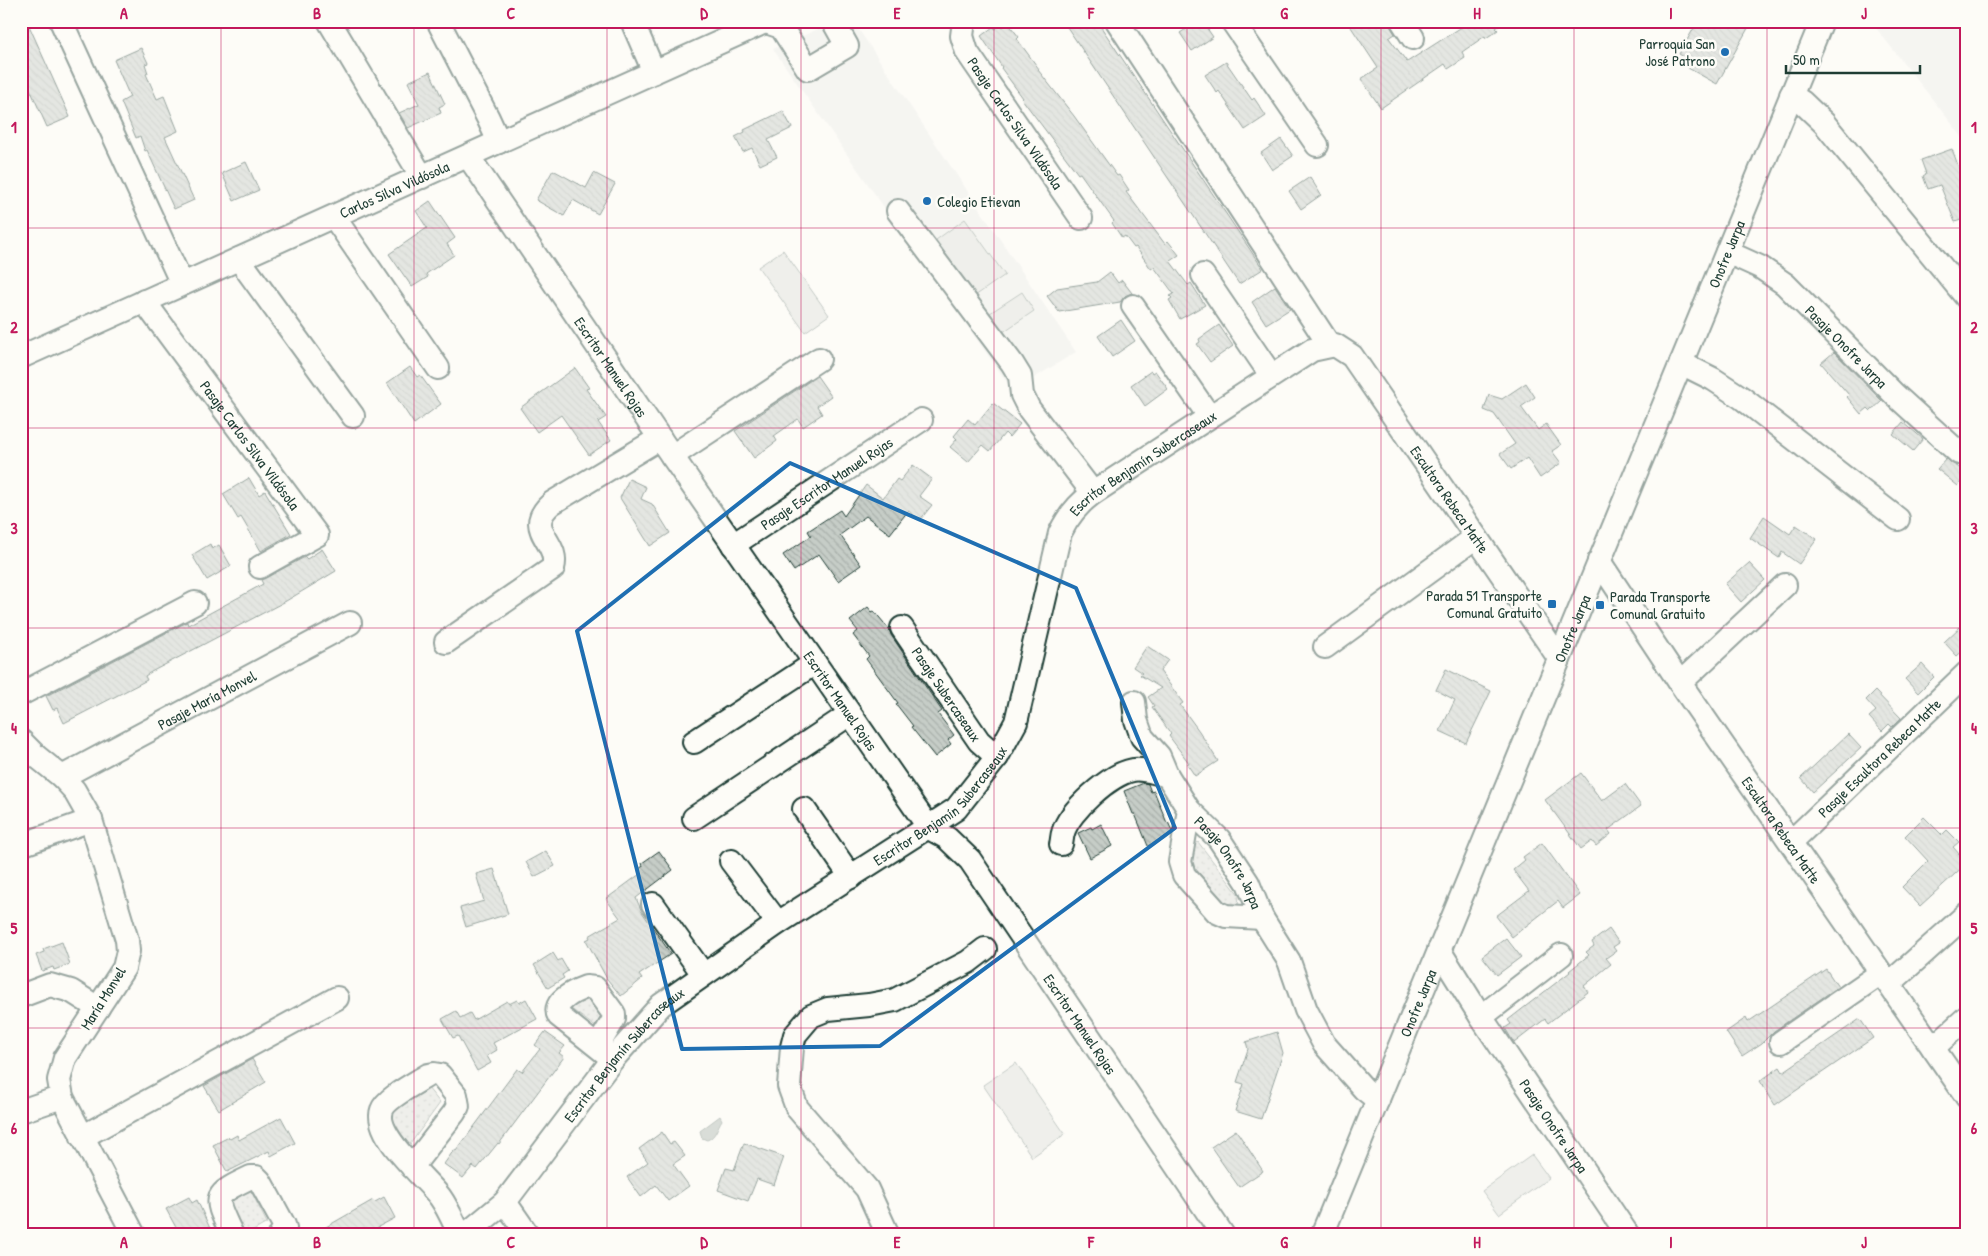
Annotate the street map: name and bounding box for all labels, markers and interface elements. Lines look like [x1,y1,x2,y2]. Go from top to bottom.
text: A [120,2,128,24]
text: B [313,2,321,24]
text: C [507,2,516,24]
text: D [700,2,708,24]
text: E [893,2,901,24]
text: F [1087,2,1095,24]
text: G [1280,2,1288,24]
text: H [1473,2,1481,24]
text: I [1669,2,1673,24]
text: J [1861,2,1867,24]
place label: Parroquia San José Patrono [1639,33,1715,71]
scale bar [1786,42,1919,74]
marker: Parroquia San José Patrono [1719,46,1731,58]
text: 50 m [1793,49,1820,70]
street label: Pasaje Carlos Silva Vildósola [963,53,1069,193]
text: 1 [11,116,17,138]
text: 1 [1971,116,1977,138]
street label: Carlos Silva Vildósola [336,155,452,223]
place label: Colegio Etievan [937,191,1021,212]
marker: Colegio Etievan [921,195,933,207]
street label: Onofre Jarpa [1703,217,1749,291]
street label: Pasaje Onofre Jarpa [1801,300,1893,392]
street label: Escritor Manuel Rojas [570,313,653,421]
text: 2 [10,316,18,338]
text: 2 [1970,316,1978,338]
street label: Pasaje Carlos Silva Vildósola [196,376,305,514]
street label: Escritor Benjamín Subercaseaux [1064,405,1221,520]
street label: Pasaje Escritor Manuel Rojas [756,431,897,535]
street label: Escultora Rebeca Matte [1406,441,1494,557]
text: 3 [10,517,18,539]
text: 3 [1970,517,1978,539]
place label: Parada 51 Transporte Comunal Gratuito [1426,585,1542,623]
place label: Parada Transporte Comunal Gratuito [1610,586,1711,624]
street label: Onofre Jarpa [1549,591,1595,665]
marker: Parada 51 Transporte Comunal Gratuito [1546,598,1558,610]
marker: Parada Transporte Comunal Gratuito [1594,599,1606,611]
street label: Pasaje Subercaseaux [907,642,987,746]
street label: Escritor Manuel Rojas [799,646,883,755]
street label: Pasaje María Monvel [154,665,260,735]
street label: Pasaje Escultora Rebeca Matte [1813,693,1945,822]
text: 4 [11,717,17,739]
text: 4 [1971,717,1977,739]
street label: Escritor Benjamín Subercaseaux [869,742,1012,870]
street label: Escultora Rebeca Matte [1737,772,1826,887]
street label: Pasaje Onofre Jarpa [1190,811,1268,912]
text: 5 [11,917,18,939]
text: 5 [1971,917,1978,939]
street label: María Monvel [75,962,131,1034]
street label: Onofre Jarpa [1394,966,1441,1040]
street label: Escritor Manuel Rojas [1039,969,1122,1078]
street label: Escritor Benjamín Subercaseaux [559,981,688,1126]
street label: Pasaje Onofre Jarpa [1515,1074,1593,1177]
text: 6 [11,1117,18,1139]
text: 6 [1971,1117,1978,1139]
text: A [120,1231,128,1253]
text: B [313,1231,321,1253]
text: C [507,1231,516,1253]
text: D [700,1231,708,1253]
text: E [893,1231,901,1253]
text: F [1087,1231,1095,1253]
text: G [1280,1231,1288,1253]
text: H [1473,1231,1481,1253]
text: I [1669,1231,1673,1253]
text: J [1861,1231,1867,1253]

